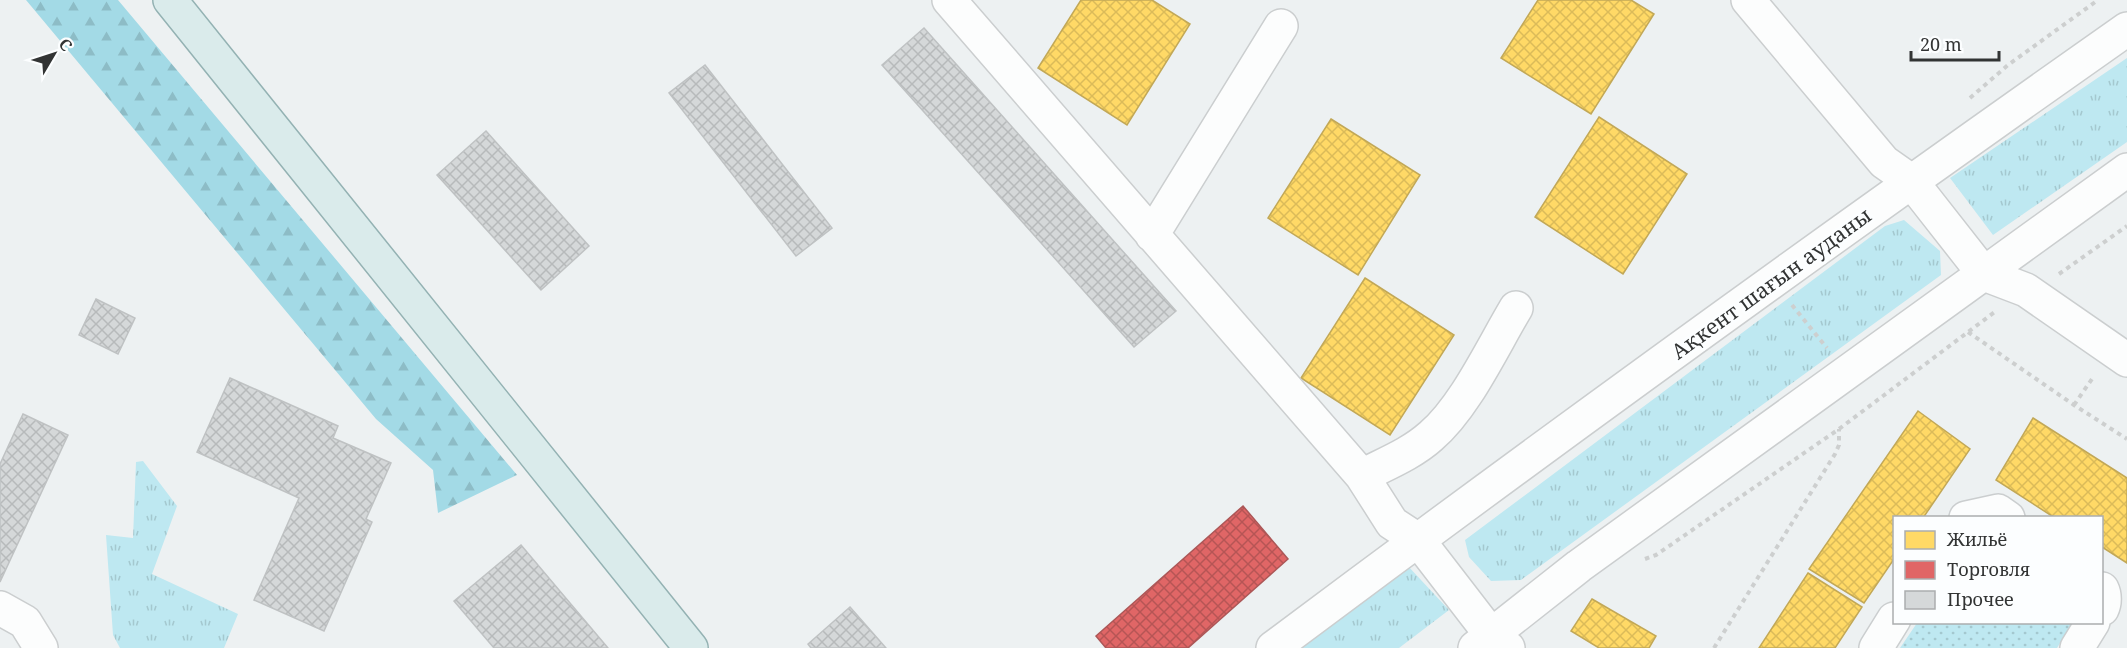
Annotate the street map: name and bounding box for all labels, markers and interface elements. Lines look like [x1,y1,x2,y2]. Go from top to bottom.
north arrow [24,24,84,84]
scale bar [1911,24,2000,62]
text: 20 m [1920,32,1962,56]
text: С [54,34,78,56]
street label: Ақкент шағын ауданы [1665,201,1877,365]
legend [1893,516,2103,624]
text: Жильё [1946,527,2007,551]
text: Торговля [1947,557,2030,581]
text: Прочее [1947,587,2014,611]

